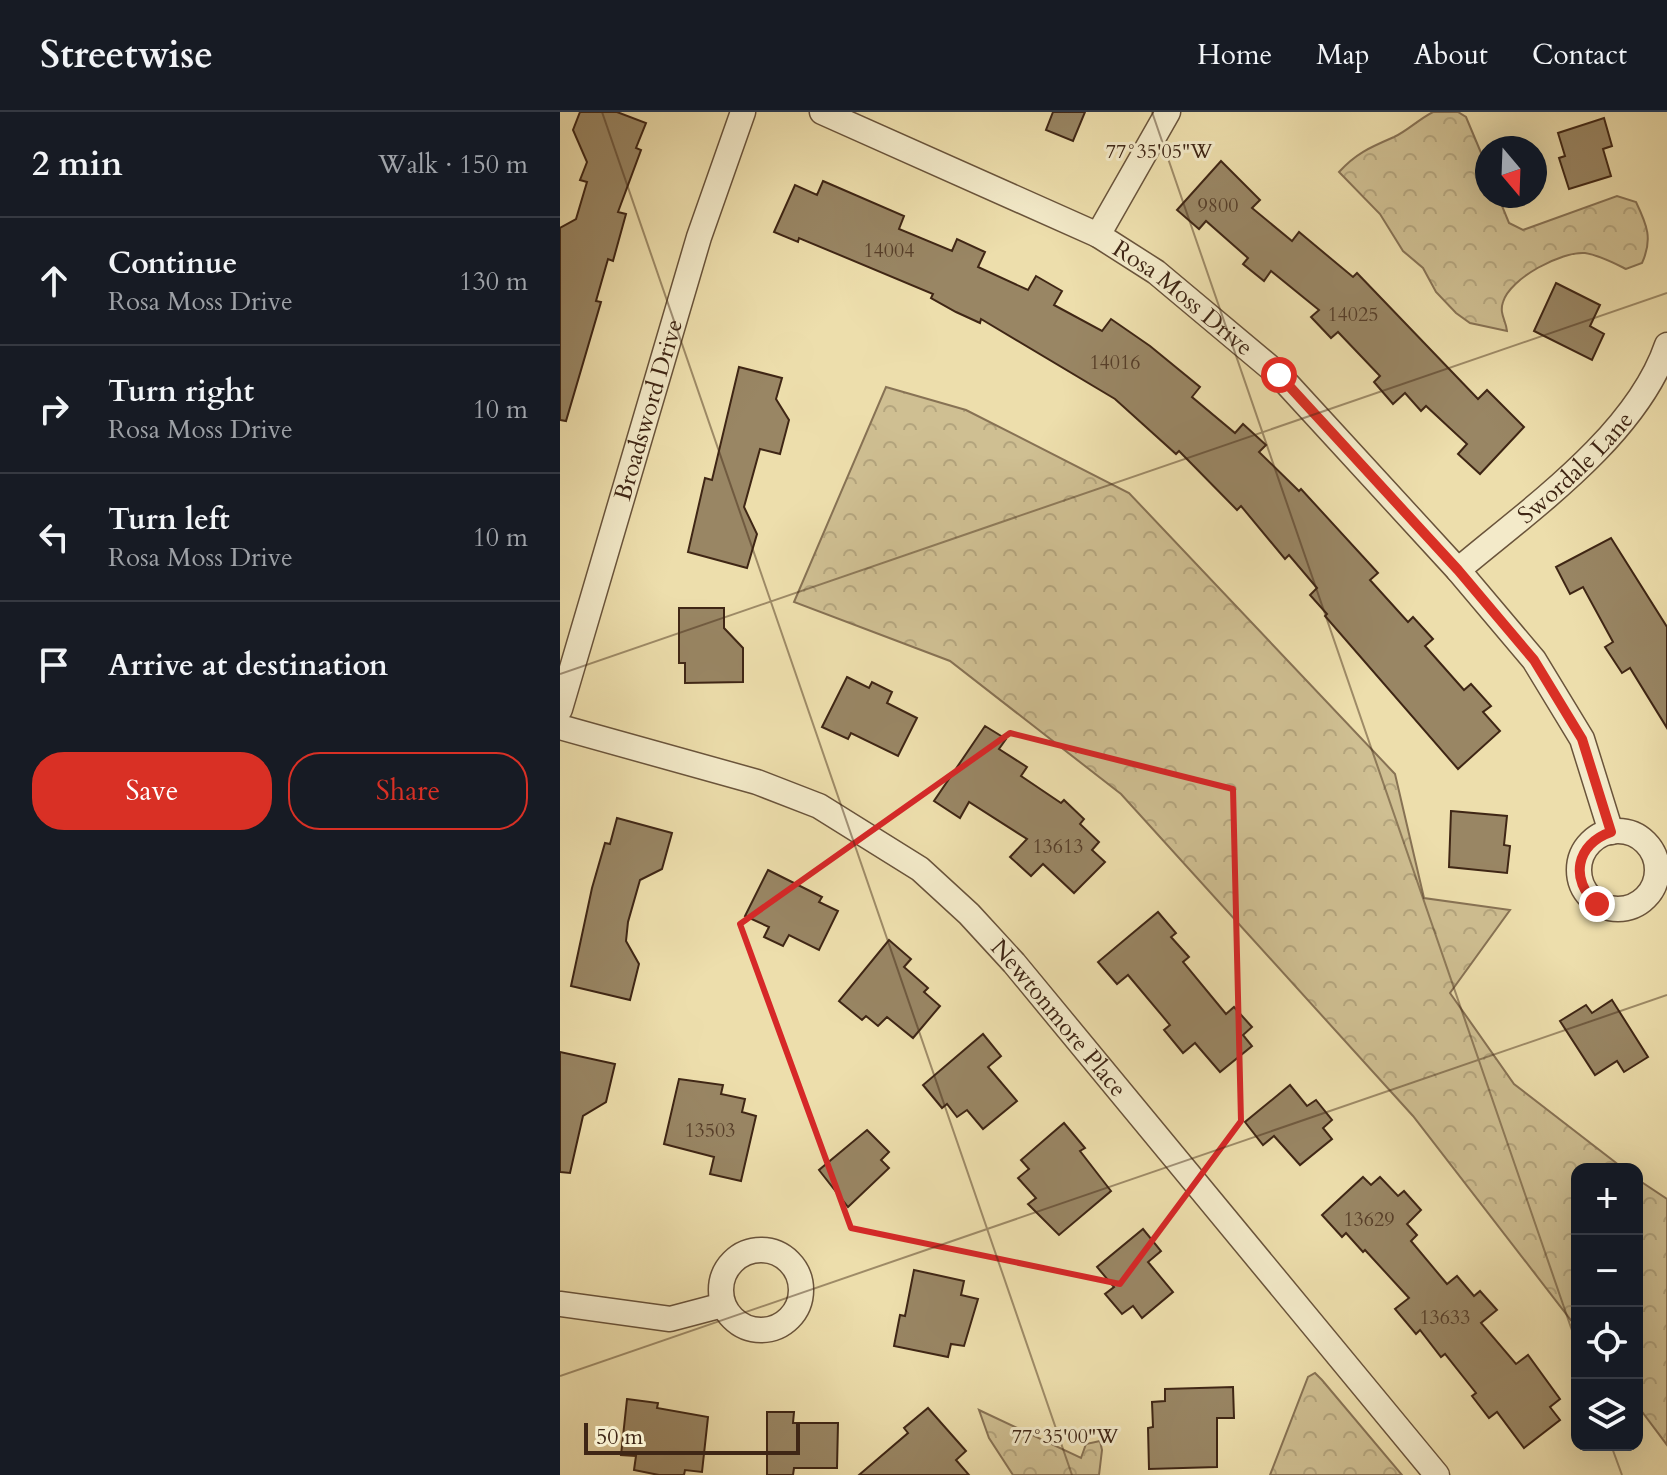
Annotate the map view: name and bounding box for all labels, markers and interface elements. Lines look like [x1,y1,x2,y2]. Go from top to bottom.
text: Streetwise [40,29,213,81]
text: Home [1197,36,1272,74]
text: Map [1316,36,1370,74]
text: About [1414,36,1488,74]
text: Contact [1532,36,1627,74]
north arrow [1475,136,1547,208]
text: 77°35'05"W [1106,138,1213,165]
text: 2 min [32,141,123,187]
text: Walk · 150 m [378,147,528,182]
house number: 9800 [1198,192,1238,219]
street label: Rosa Moss Drive [1106,233,1260,364]
house number: 14004 [863,237,915,264]
text: Continue [108,243,237,284]
icon: ahead [32,259,76,303]
text: 130 m [459,264,528,299]
text: Rosa Moss Drive [108,284,293,319]
house number: 14025 [1327,301,1379,328]
street label: Broadsword Drive [606,315,691,504]
house number: 14016 [1089,349,1141,376]
route start [1261,357,1297,393]
text: Turn right [108,371,254,412]
icon: right [32,387,76,431]
text: 10 m [472,392,528,427]
street label: Swordale Lane [1511,405,1641,532]
text: Rosa Moss Drive [108,412,293,447]
text: Turn left [108,499,230,540]
icon: left [32,515,76,559]
text: 10 m [472,520,528,555]
text: Rosa Moss Drive [108,540,293,575]
icon: arrive [32,643,76,687]
text: Arrive at destination [108,645,388,686]
button: Save [32,752,272,830]
button: Share [288,752,528,830]
house number: 13613 [1032,833,1084,860]
route end [1579,886,1615,922]
street label: Newtonmore Place [983,932,1134,1104]
house number: 13503 [684,1117,736,1144]
map controls [1571,1163,1643,1451]
button: + [1571,1163,1643,1235]
house number: 13629 [1343,1206,1395,1233]
button: − [1571,1235,1643,1307]
house number: 13633 [1419,1304,1471,1331]
button: locate [1571,1307,1643,1379]
button: layers [1571,1379,1643,1451]
scale bar [584,1419,800,1455]
text: 50 m [596,1422,643,1452]
text: 77°35'00"W [1012,1423,1119,1450]

